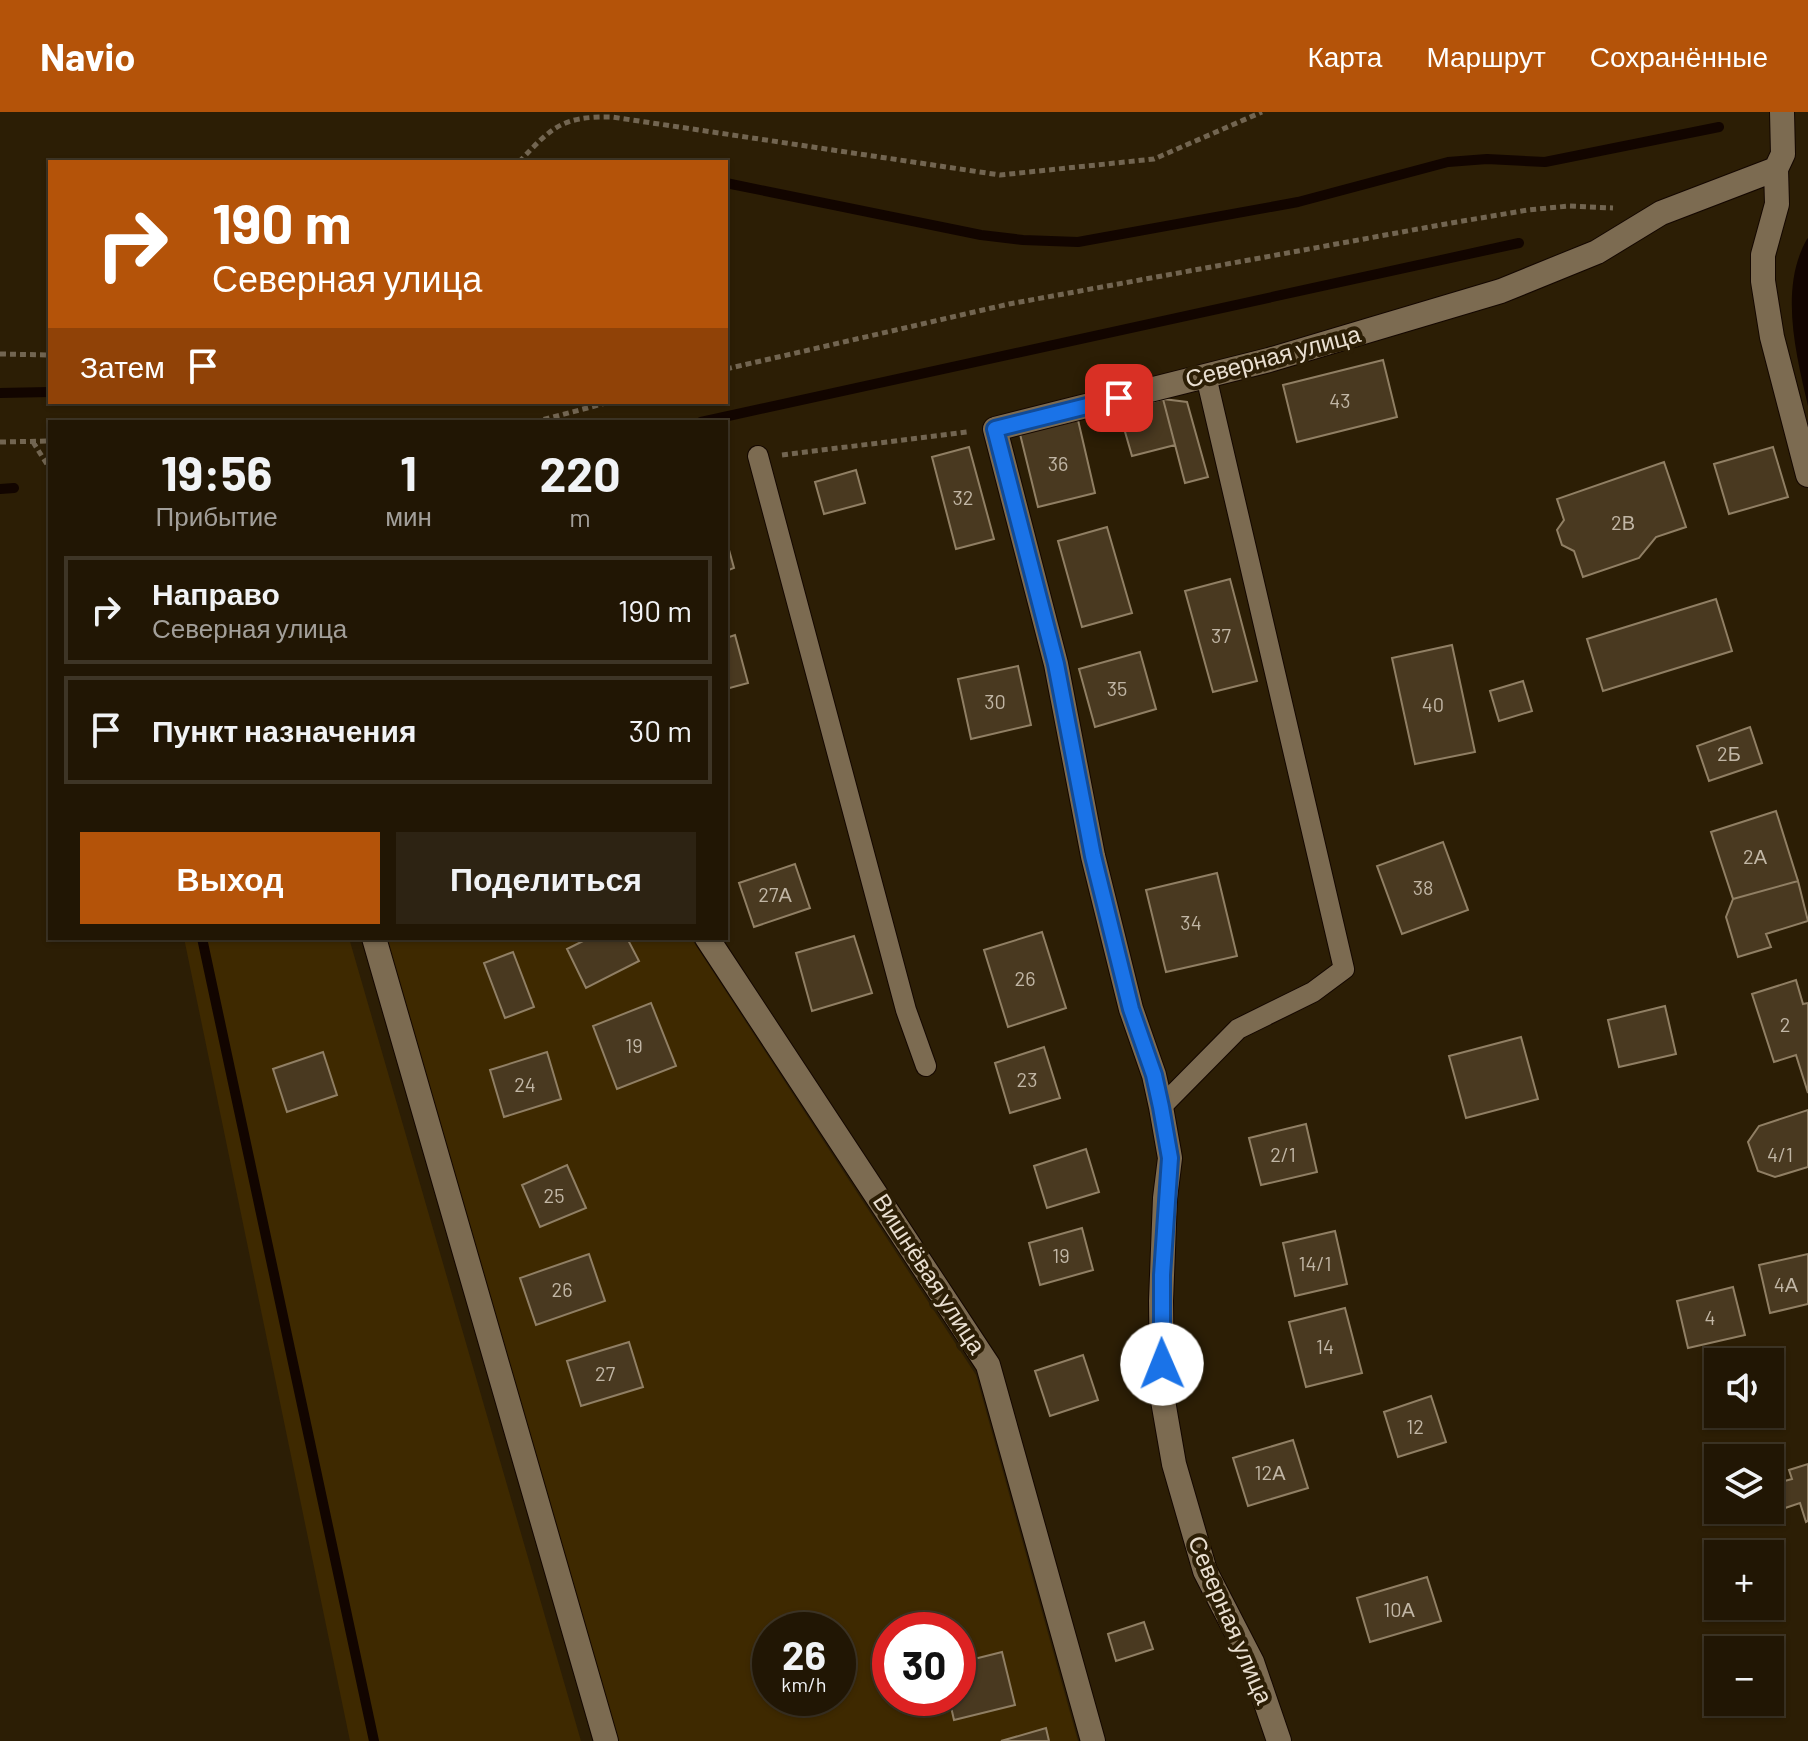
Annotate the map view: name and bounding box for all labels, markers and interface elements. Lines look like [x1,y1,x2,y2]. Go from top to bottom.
text: Navio [40,33,135,79]
text: Карта [1307,39,1382,73]
text: Маршрут [1426,39,1546,73]
text: Сохранённые [1590,39,1768,73]
text: 190 m [212,188,351,255]
icon: right [80,192,184,296]
text: Северная улица [212,256,482,299]
street label: Северная улица [1182,318,1364,393]
icon: arrive [181,344,225,388]
text: Затем [80,348,165,384]
pin [1085,364,1153,432]
icon: arrive [1097,376,1141,420]
house number: 43 [1329,388,1351,412]
text: 19:56 [161,443,272,501]
text: 1 [400,443,417,501]
text: 220 [539,444,621,502]
house number: 36 [1048,451,1068,475]
house number: 32 [952,485,974,509]
text: Прибытие [155,500,278,531]
text: мин [385,500,432,531]
text: m [569,501,591,532]
house number: 2В [1611,510,1635,534]
text: Направо [152,575,280,611]
icon: right [84,588,128,632]
text: 190 m [618,592,692,628]
text: Северная улица [152,612,347,643]
house number: 37 [1211,623,1231,647]
house number: 35 [1107,676,1127,700]
house number: 30 [984,689,1006,713]
house number: 40 [1422,692,1444,716]
icon: arrive [84,708,128,752]
text: Пункт назначения [152,712,416,748]
text: 30 m [629,712,692,748]
house number: 2Б [1717,741,1741,765]
button: Выход [80,832,380,924]
button: Поделиться [396,832,696,924]
house number: 2А [1743,844,1768,868]
house number: 38 [1413,875,1433,899]
house number: 27А [758,882,792,906]
house number: 34 [1180,910,1202,934]
house number: 26 [1014,966,1036,990]
house number: 2 [1780,1012,1790,1036]
house number: 19 [625,1033,643,1057]
house number: 23 [1017,1067,1037,1091]
house number: 24 [514,1072,536,1096]
house number: 2/1 [1270,1142,1296,1166]
house number: 4/1 [1767,1142,1793,1166]
house number: 25 [544,1183,565,1207]
street label: Вишнёвая улица [868,1188,993,1359]
house number: 19 [1052,1243,1070,1267]
house number: 14/1 [1298,1251,1332,1275]
house number: 4А [1774,1272,1799,1296]
house number: 26 [551,1277,573,1301]
house number: 4 [1704,1305,1716,1329]
position arrow [1120,1322,1204,1406]
house number: 14 [1316,1334,1334,1358]
map controls [1704,1348,1784,1716]
button: sound [1704,1348,1784,1428]
house number: 27 [595,1361,616,1385]
house number: 12 [1406,1414,1424,1438]
button: layers [1704,1444,1784,1524]
house number: 12А [1254,1460,1286,1484]
street label: Северная улица [1183,1531,1280,1709]
button: + [1704,1540,1784,1620]
house number: 10А [1383,1597,1415,1621]
speed limit sign: 30 [872,1612,976,1716]
text: 26 [782,1630,826,1678]
button: − [1704,1636,1784,1716]
text: km/h [781,1672,827,1696]

